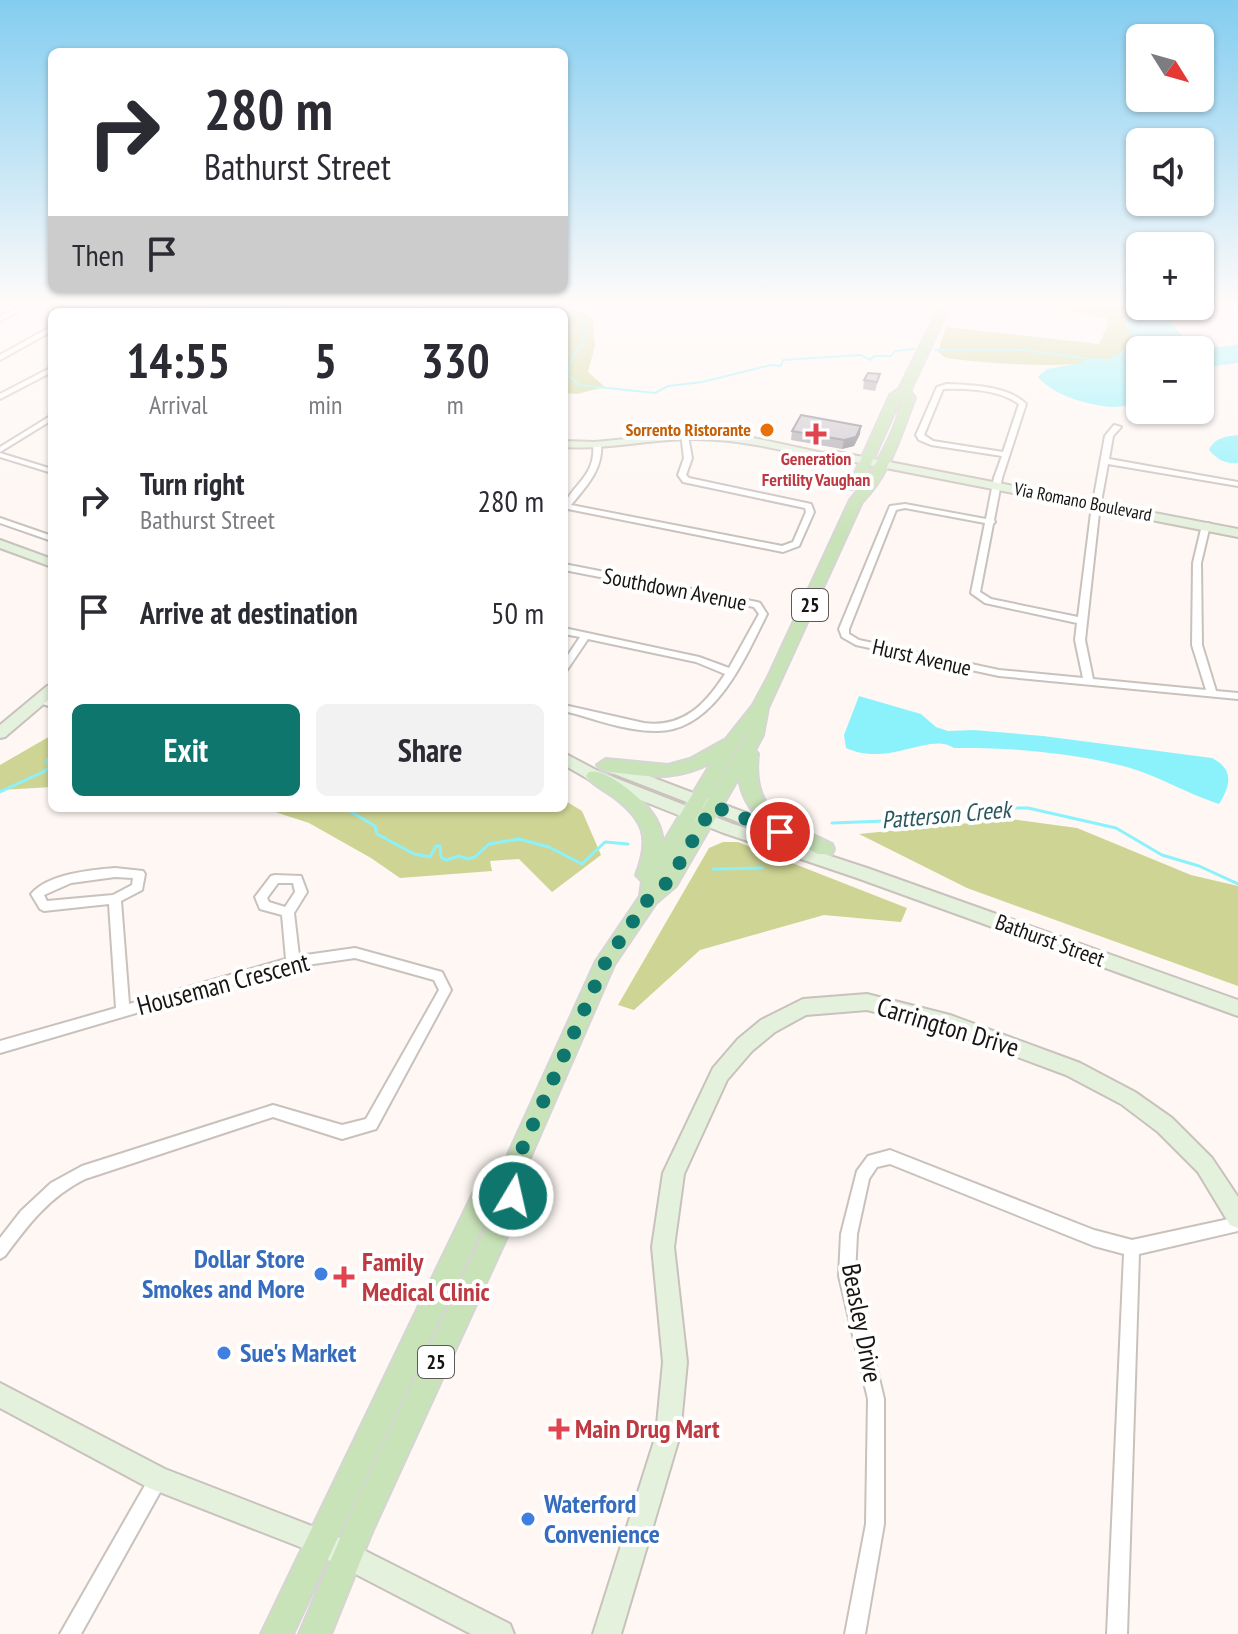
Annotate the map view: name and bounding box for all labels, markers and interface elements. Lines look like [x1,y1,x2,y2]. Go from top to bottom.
north arrow [1126,24,1214,112]
map controls [1126,24,1214,424]
text: 280 m [204,73,333,145]
icon: right [72,80,176,184]
button: sound [1126,128,1214,216]
text: Bathurst Street [204,143,391,190]
icon: arrive [140,232,184,276]
button: + [1126,232,1214,320]
text: Then [72,235,124,274]
text: 14:55 [126,329,230,391]
text: 5 [314,329,337,391]
text: 330 [421,329,490,391]
button: − [1126,336,1214,424]
text: Arrival [149,388,208,421]
text: min [308,388,342,421]
text: m [447,388,464,421]
place label: Sorrento Ristorante [625,418,751,441]
marker: Sorrento Ristorante [758,421,776,439]
marker: Generation Fertility Vaughan [805,423,827,445]
place label: Generation Fertility Vaughan [762,447,870,491]
text: Turn right [140,464,244,503]
street label: Via Romano Boulevard [1011,477,1154,526]
icon: right [72,478,116,522]
text: 280 m [478,481,544,520]
text: Bathurst Street [140,503,275,536]
street label: Southdown Avenue [601,561,749,617]
road number: 25 [792,589,828,621]
icon: arrive [72,590,116,634]
text: Arrive at destination [140,593,358,632]
text: 50 m [491,593,544,632]
street label: Hurst Avenue [870,632,974,682]
button: Exit [72,704,300,796]
button: Share [316,704,544,796]
water label: Patterson Creek [880,793,1015,836]
pin [746,798,814,866]
icon: arrive [758,810,802,854]
street label: Bathurst Street [992,907,1108,973]
street label: Houseman Crescent [133,945,312,1022]
street label: Carrington Drive [873,989,1023,1064]
position arrow [471,1154,555,1238]
place label: Dollar Store Smokes and More [142,1242,305,1305]
place label: Family Medical Clinic [362,1245,490,1308]
street label: Beasley Drive [835,1261,890,1385]
marker: Dollar Store Smokes and More [312,1265,330,1283]
marker: Family Medical Clinic [333,1266,355,1288]
place label: Sue's Market [240,1336,357,1369]
marker: Sue's Market [215,1344,233,1362]
road number: 25 [418,1346,454,1378]
place label: Main Drug Mart [575,1412,720,1445]
marker: Main Drug Mart [550,1420,568,1438]
place label: Waterford Convenience [543,1487,660,1550]
marker: Waterford Convenience [519,1510,537,1528]

